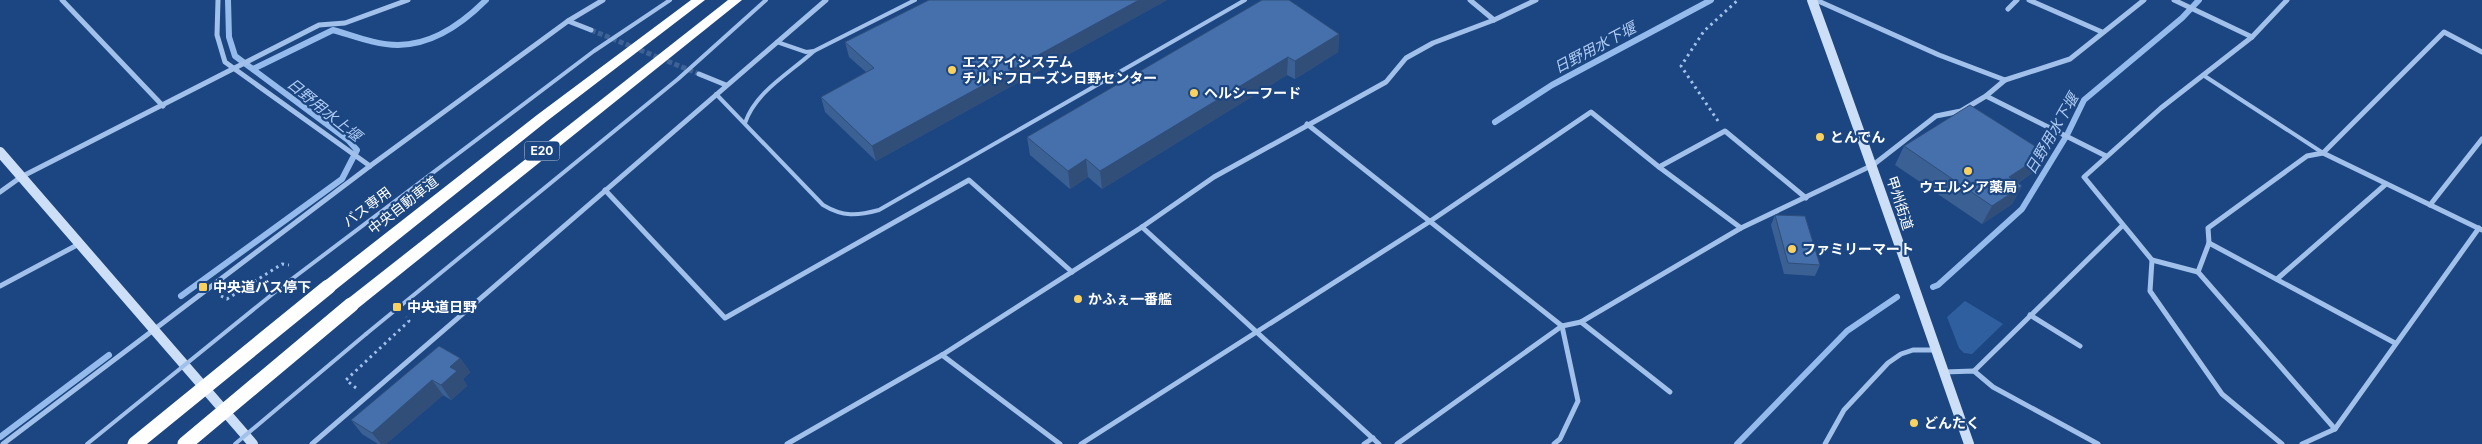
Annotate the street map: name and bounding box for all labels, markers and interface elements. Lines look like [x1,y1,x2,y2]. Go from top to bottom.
water label: 日野用水下堰 [1551,17,1642,77]
place label: エスアイシステム チルドフローズン日野センター [962,53,1157,86]
marker: エスアイシステム チルドフローズン日野センター [946,64,958,76]
water label: 日野用水上堰 [283,74,368,147]
place label: ヘルシーフード [1204,84,1301,101]
marker: ヘルシーフード [1188,87,1200,99]
water label: 日野用水下堰 [2021,87,2084,177]
place label: とんでん [1830,128,1885,145]
marker: とんでん [1814,131,1826,143]
road number: E20 [524,142,560,160]
marker: ウエルシア薬局 [1962,165,1974,177]
street label: 中央自動車道 [364,172,441,237]
street label: 甲州街道 [1884,174,1917,232]
place label: ウエルシア薬局 [1919,178,2017,195]
street label: バス専用 [339,183,394,230]
place label: ファミリーマート [1802,240,1914,257]
marker: ファミリーマート [1786,243,1798,255]
place label: 中央道バス停下 [213,278,311,295]
marker: 中央道バス停下 [197,281,209,293]
place label: かふぇ一番艦 [1088,290,1172,307]
marker: かふぇ一番艦 [1072,293,1084,305]
place label: 中央道日野 [407,298,477,315]
marker: 中央道日野 [391,301,403,313]
place label: どんたく [1924,414,1980,431]
marker: どんたく [1908,417,1920,429]

